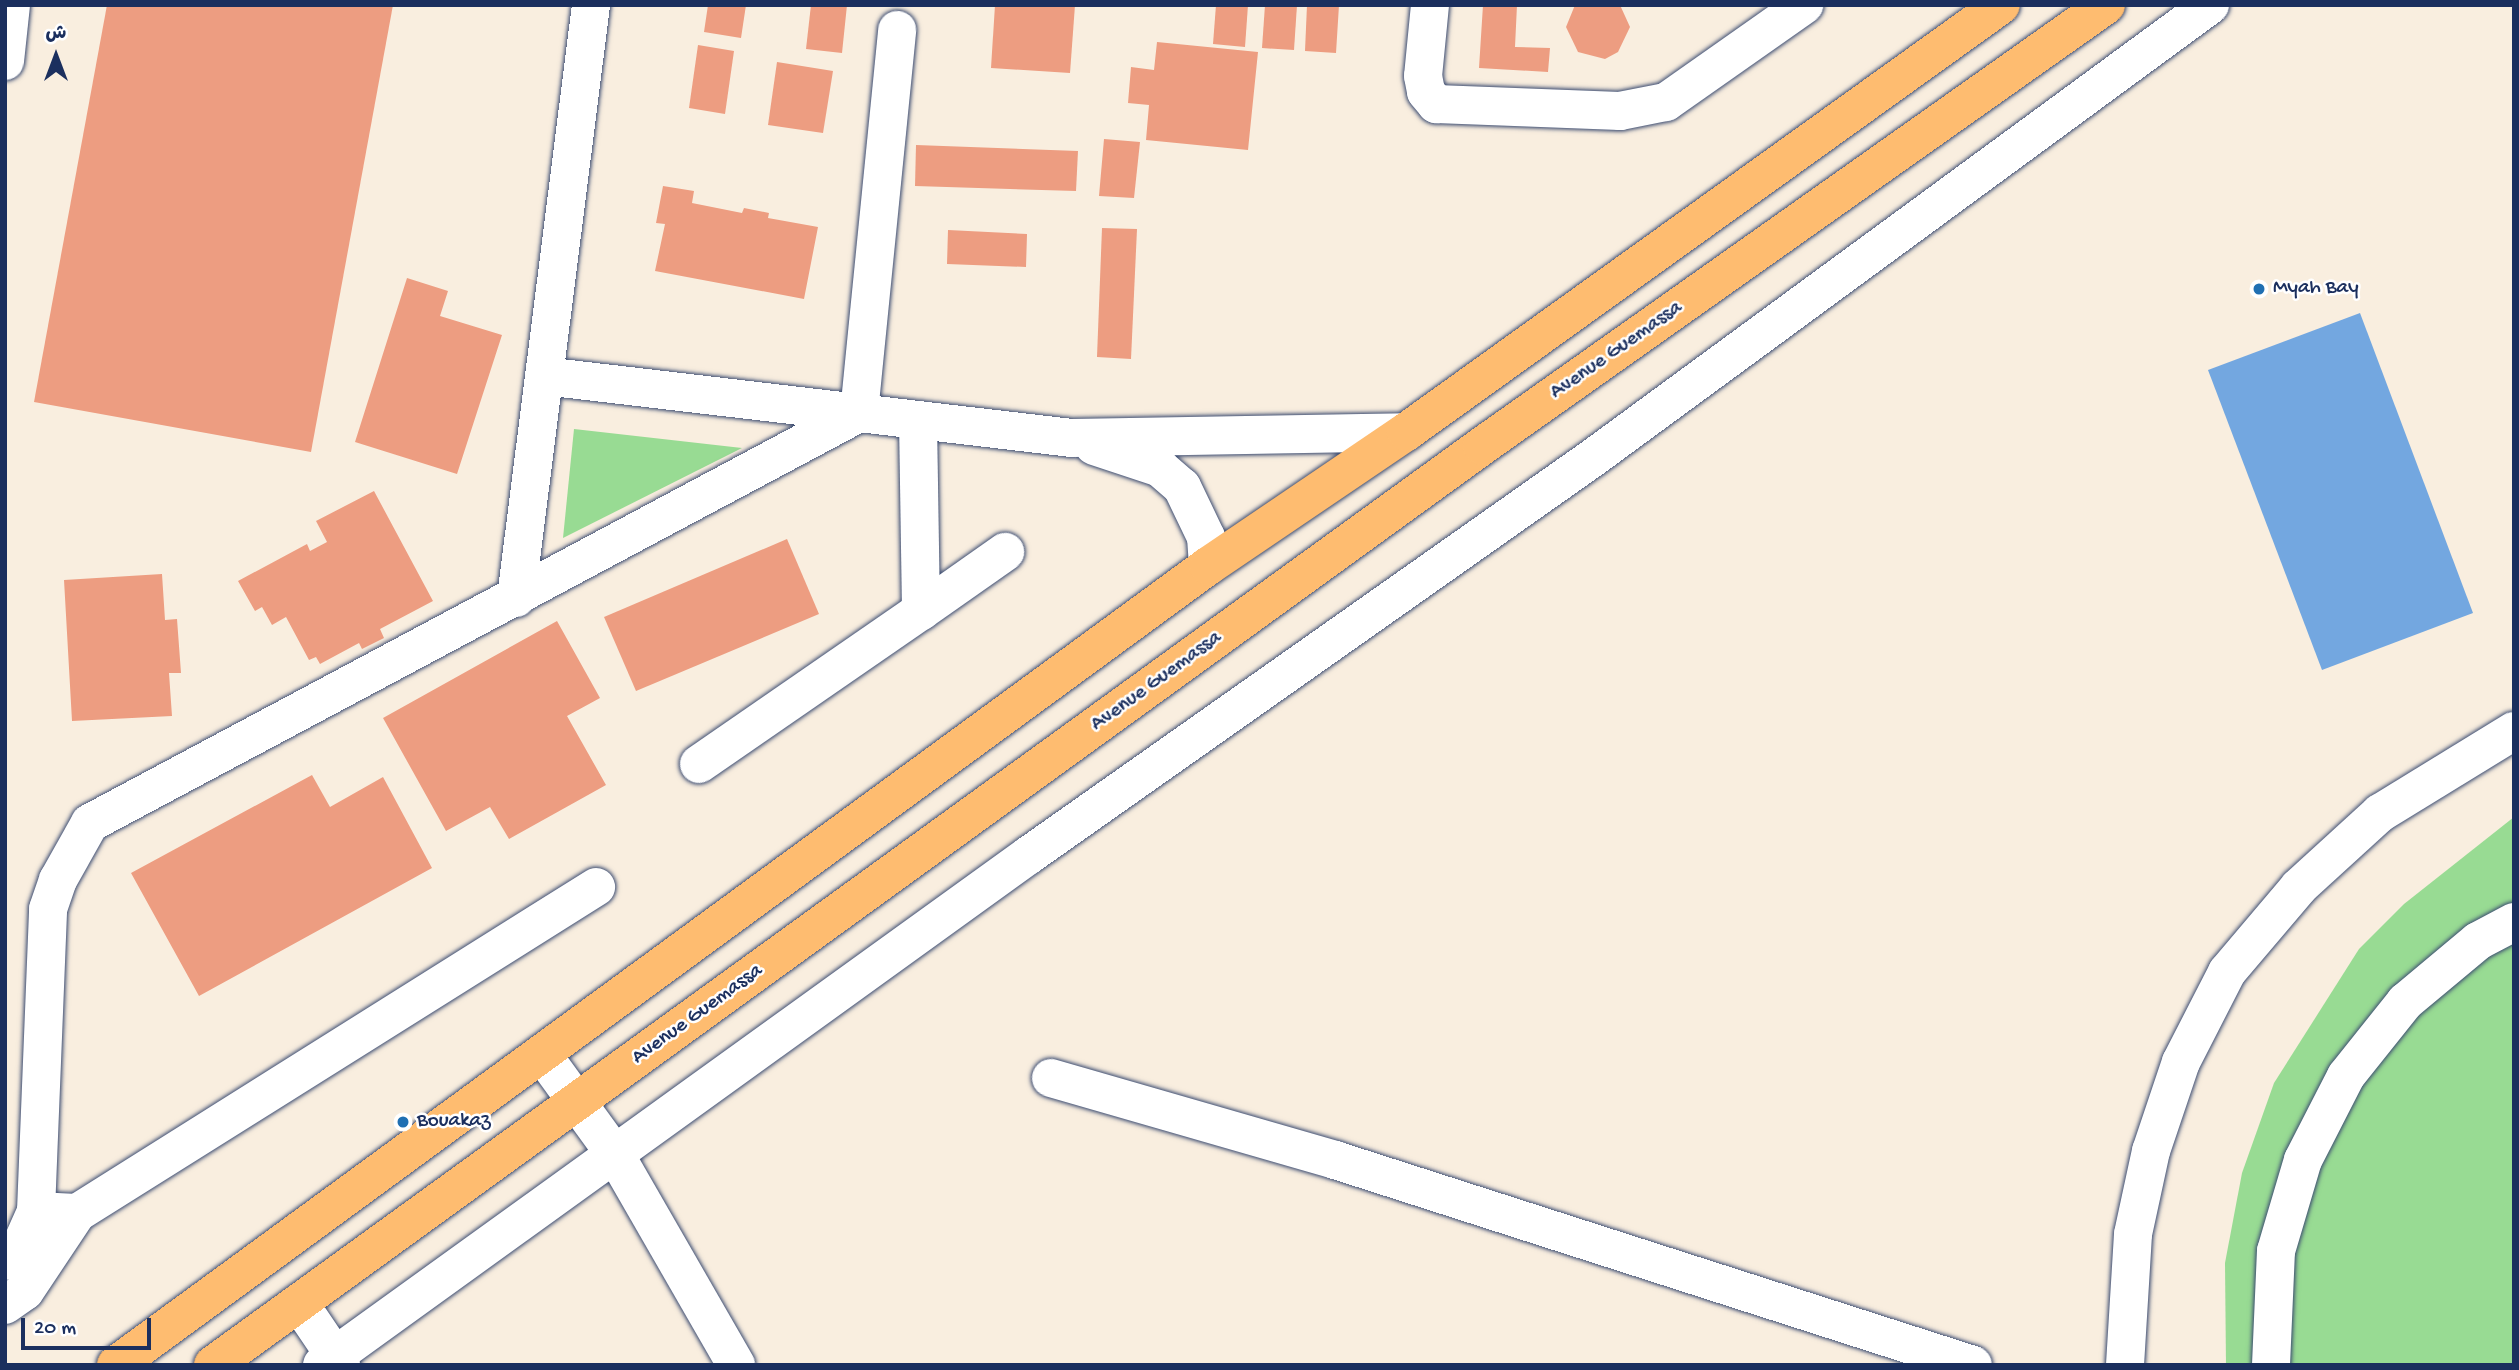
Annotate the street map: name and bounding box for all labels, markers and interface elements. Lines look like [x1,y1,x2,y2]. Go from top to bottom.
north arrow [21,21,91,91]
text: ش [46,23,66,46]
place label: Myah Bay [2273,276,2359,302]
marker: Myah Bay [2251,281,2267,297]
street label: Avenue Guemassa [1546,296,1688,406]
street label: Avenue Guemassa [1087,626,1227,738]
street label: Avenue Guemassa [628,959,768,1071]
place label: Bouakaz [417,1109,490,1135]
marker: Bouakaz [395,1114,411,1130]
scale bar [24,1304,154,1348]
text: 20 m [34,1317,76,1342]

